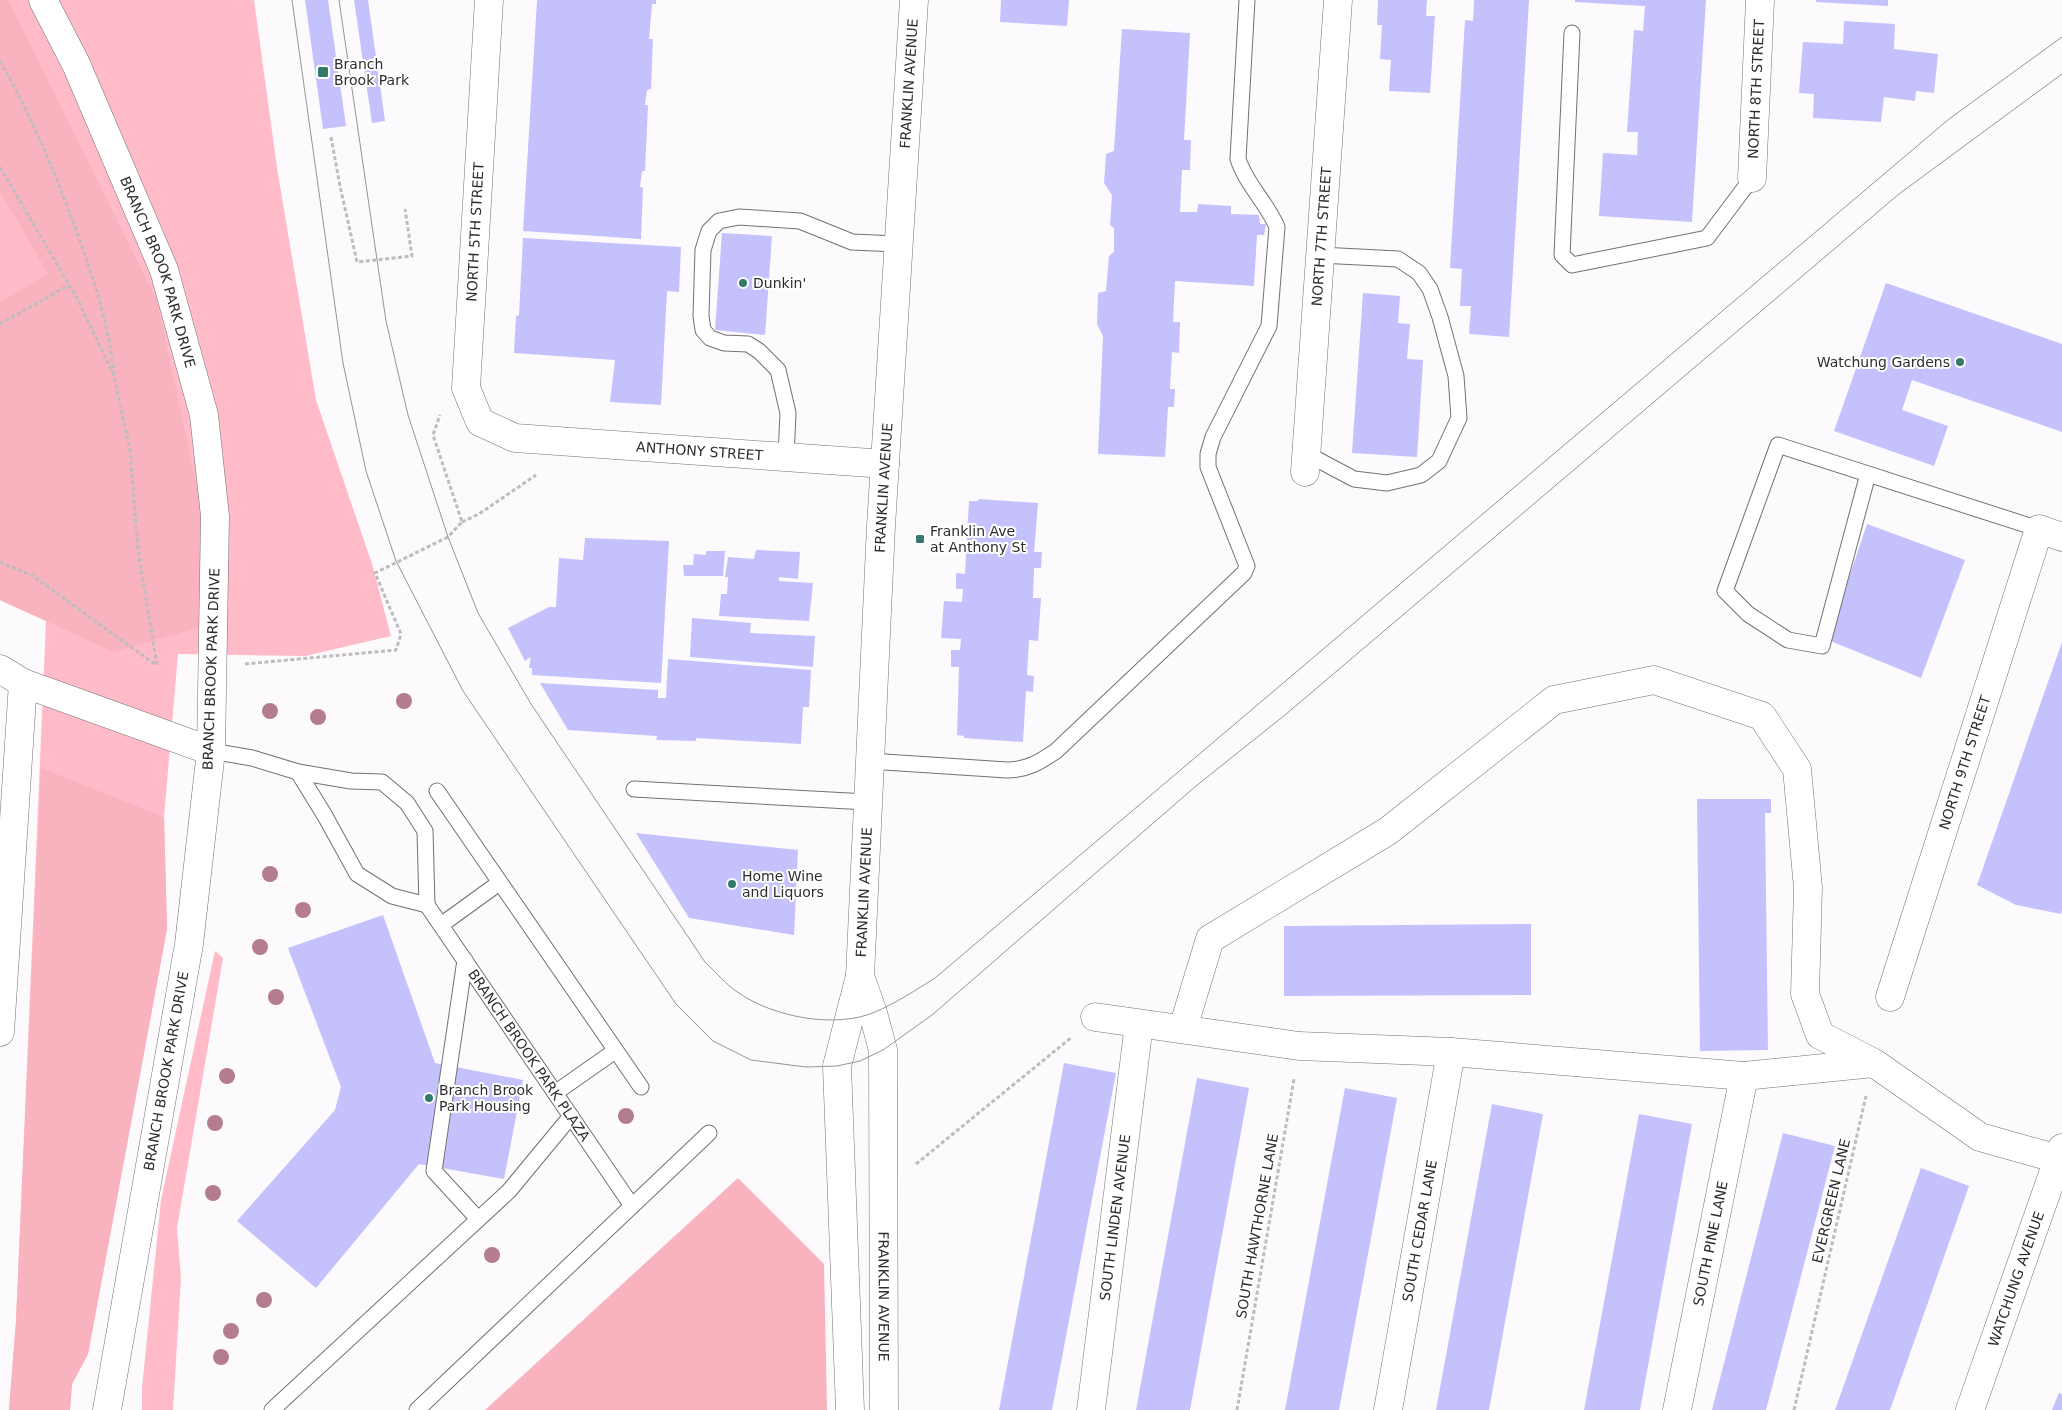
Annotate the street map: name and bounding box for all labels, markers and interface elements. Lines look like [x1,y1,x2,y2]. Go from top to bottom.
street label: FRANKLIN AVENUE [897,18,921,149]
street label: NORTH 8TH STREET [1745,19,1767,159]
place label: Branch Brook Park [334,56,410,88]
marker: Branch Brook Park [316,65,330,79]
street label: NORTH 5TH STREET [463,161,487,302]
street label: NORTH 7TH STREET [1309,166,1334,307]
street label: BRANCH BROOK PARK DRIVE [117,174,199,370]
place label: Dunkin' [753,275,806,291]
marker: Dunkin' [737,277,749,289]
place label: Watchung Gardens [1817,354,1950,370]
marker: Watchung Gardens [1954,356,1966,368]
street label: FRANKLIN AVENUE [872,422,895,553]
street label: ANTHONY STREET [636,439,764,463]
place label: Franklin Ave at Anthony St [930,523,1026,555]
marker: Franklin Ave at Anthony St [914,533,926,545]
street label: BRANCH BROOK PARK DRIVE [199,568,223,770]
street label: NORTH 9TH STREET [1936,693,1994,832]
street label: FRANKLIN AVENUE [853,827,875,958]
place label: Home Wine and Liquors [742,868,824,900]
marker: Home Wine and Liquors [726,878,738,890]
street label: BRANCH BROOK PARK PLAZA [465,966,594,1144]
street label: BRANCH BROOK PARK DRIVE [141,970,191,1172]
place label: Branch Brook Park Housing [439,1082,534,1114]
marker: Branch Brook Park Housing [423,1092,435,1104]
street label: SOUTH HAWTHORNE LANE [1233,1132,1281,1320]
street label: SOUTH LINDEN AVENUE [1097,1133,1133,1302]
street label: EVERGREEN LANE [1809,1137,1853,1265]
street label: SOUTH CEDAR LANE [1399,1159,1440,1303]
street label: SOUTH PINE LANE [1690,1179,1731,1307]
street label: WATCHUNG AVENUE [1985,1209,2047,1349]
street label: FRANKLIN AVENUE [876,1231,892,1362]

